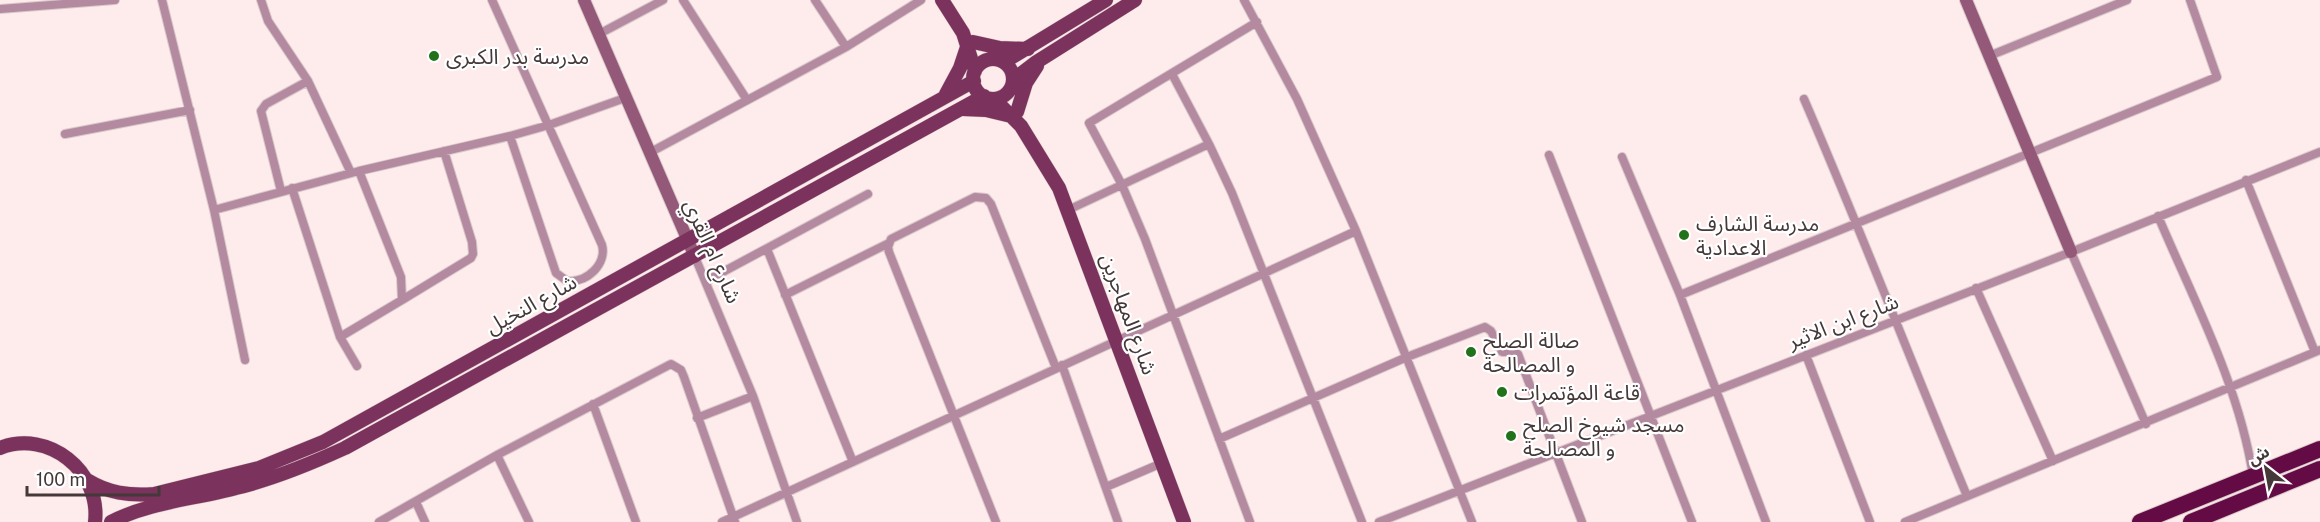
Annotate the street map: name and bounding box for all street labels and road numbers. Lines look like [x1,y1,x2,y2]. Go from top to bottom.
street label: شارع ام القري [675,195,747,309]
street label: شارع المهاجرين [1093,250,1162,379]
street label: شارع النخيل [481,269,582,342]
street label: شارع ابن الاثير [1783,288,1903,357]

